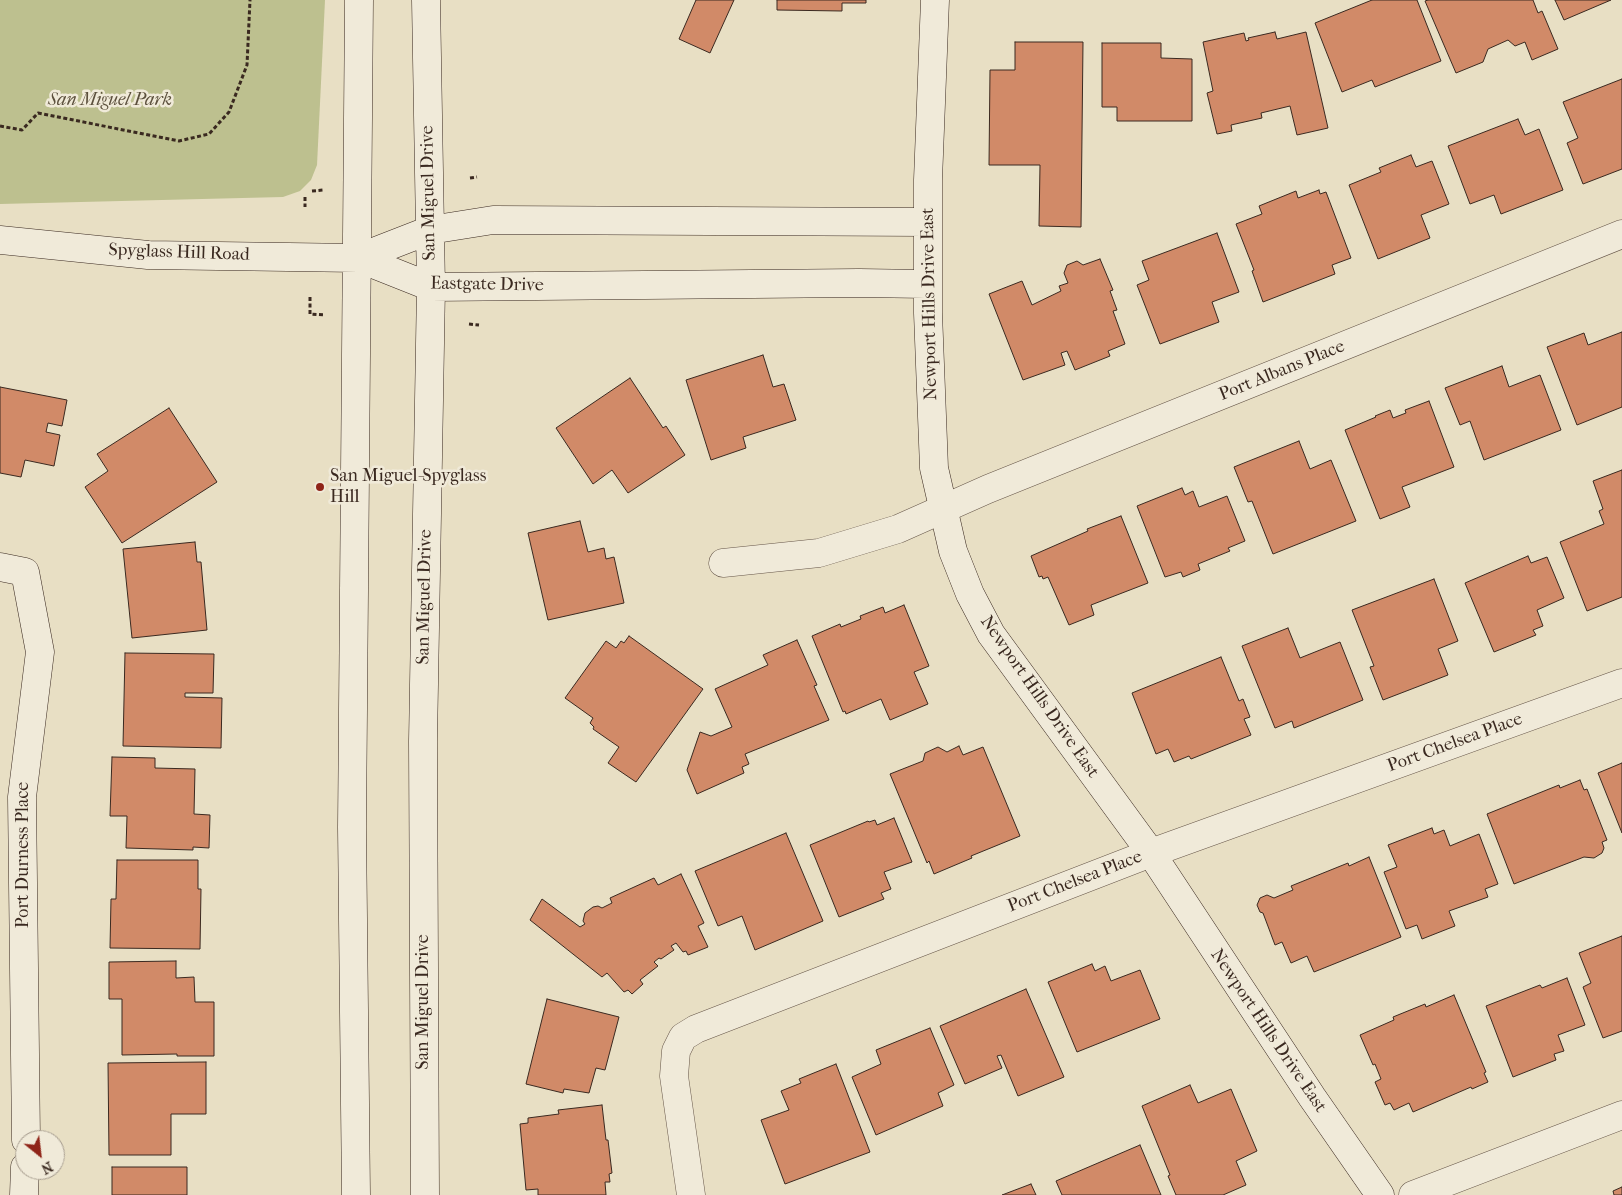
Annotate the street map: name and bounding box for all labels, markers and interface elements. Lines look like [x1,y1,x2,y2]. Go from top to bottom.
park label: San Miguel Park [48,90,172,112]
street label: San Miguel Drive [417,125,441,261]
street label: Newport Hills Drive East [918,208,942,400]
street label: Spyglass Hill Road [108,240,250,266]
street label: Eastgate Drive [430,273,544,297]
street label: Port Albans Place [1216,336,1348,406]
place label: San Miguel-Spyglass Hill [330,466,486,508]
marker: San Miguel-Spyglass Hill [314,481,326,493]
street label: San Miguel Drive [413,529,437,665]
street label: Newport Hills Drive East [975,612,1103,782]
street label: Port Chelsea Place [1385,709,1525,777]
street label: Port Durness Place [13,782,35,928]
street label: Port Chelsea Place [1005,846,1145,918]
street label: San Miguel Drive [413,934,435,1070]
street label: Newport Hills Drive East [1205,945,1331,1117]
north arrow [15,1130,65,1180]
text: N [38,1158,56,1178]

